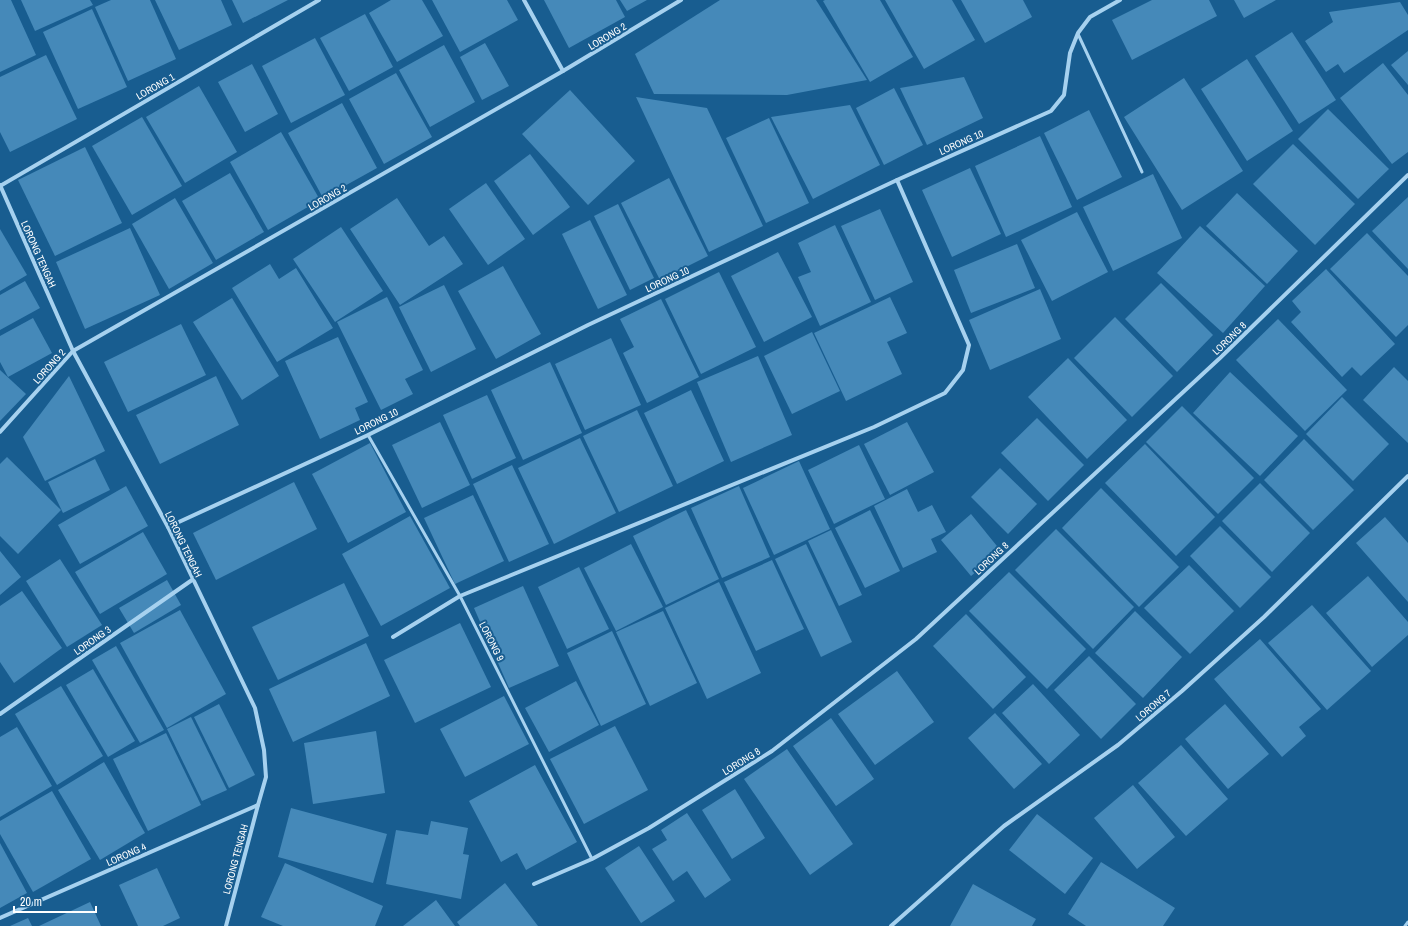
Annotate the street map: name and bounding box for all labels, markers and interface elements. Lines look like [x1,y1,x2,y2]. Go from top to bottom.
street label: LORONG 2 [586,20,629,53]
street label: LORONG 1 [134,70,177,103]
street label: LORONG 10 [937,127,986,158]
street label: LORONG 2 [306,181,349,214]
street label: LORONG TENGAH [18,219,59,290]
street label: LORONG 10 [643,263,692,295]
street label: LORONG 8 [1210,319,1249,358]
street label: LORONG 2 [30,346,69,386]
street label: LORONG 10 [352,405,401,438]
street label: LORONG TENGAH [162,509,205,579]
street label: LORONG 8 [971,539,1012,578]
street label: LORONG 9 [476,619,507,663]
street label: LORONG 3 [71,623,114,658]
street label: LORONG 7 [1133,687,1174,724]
street label: LORONG 8 [720,744,763,778]
street label: LORONG TENGAH [220,823,251,896]
street label: LORONG 4 [104,840,149,869]
scale bar [14,888,96,914]
text: 20 m [20,894,42,910]

